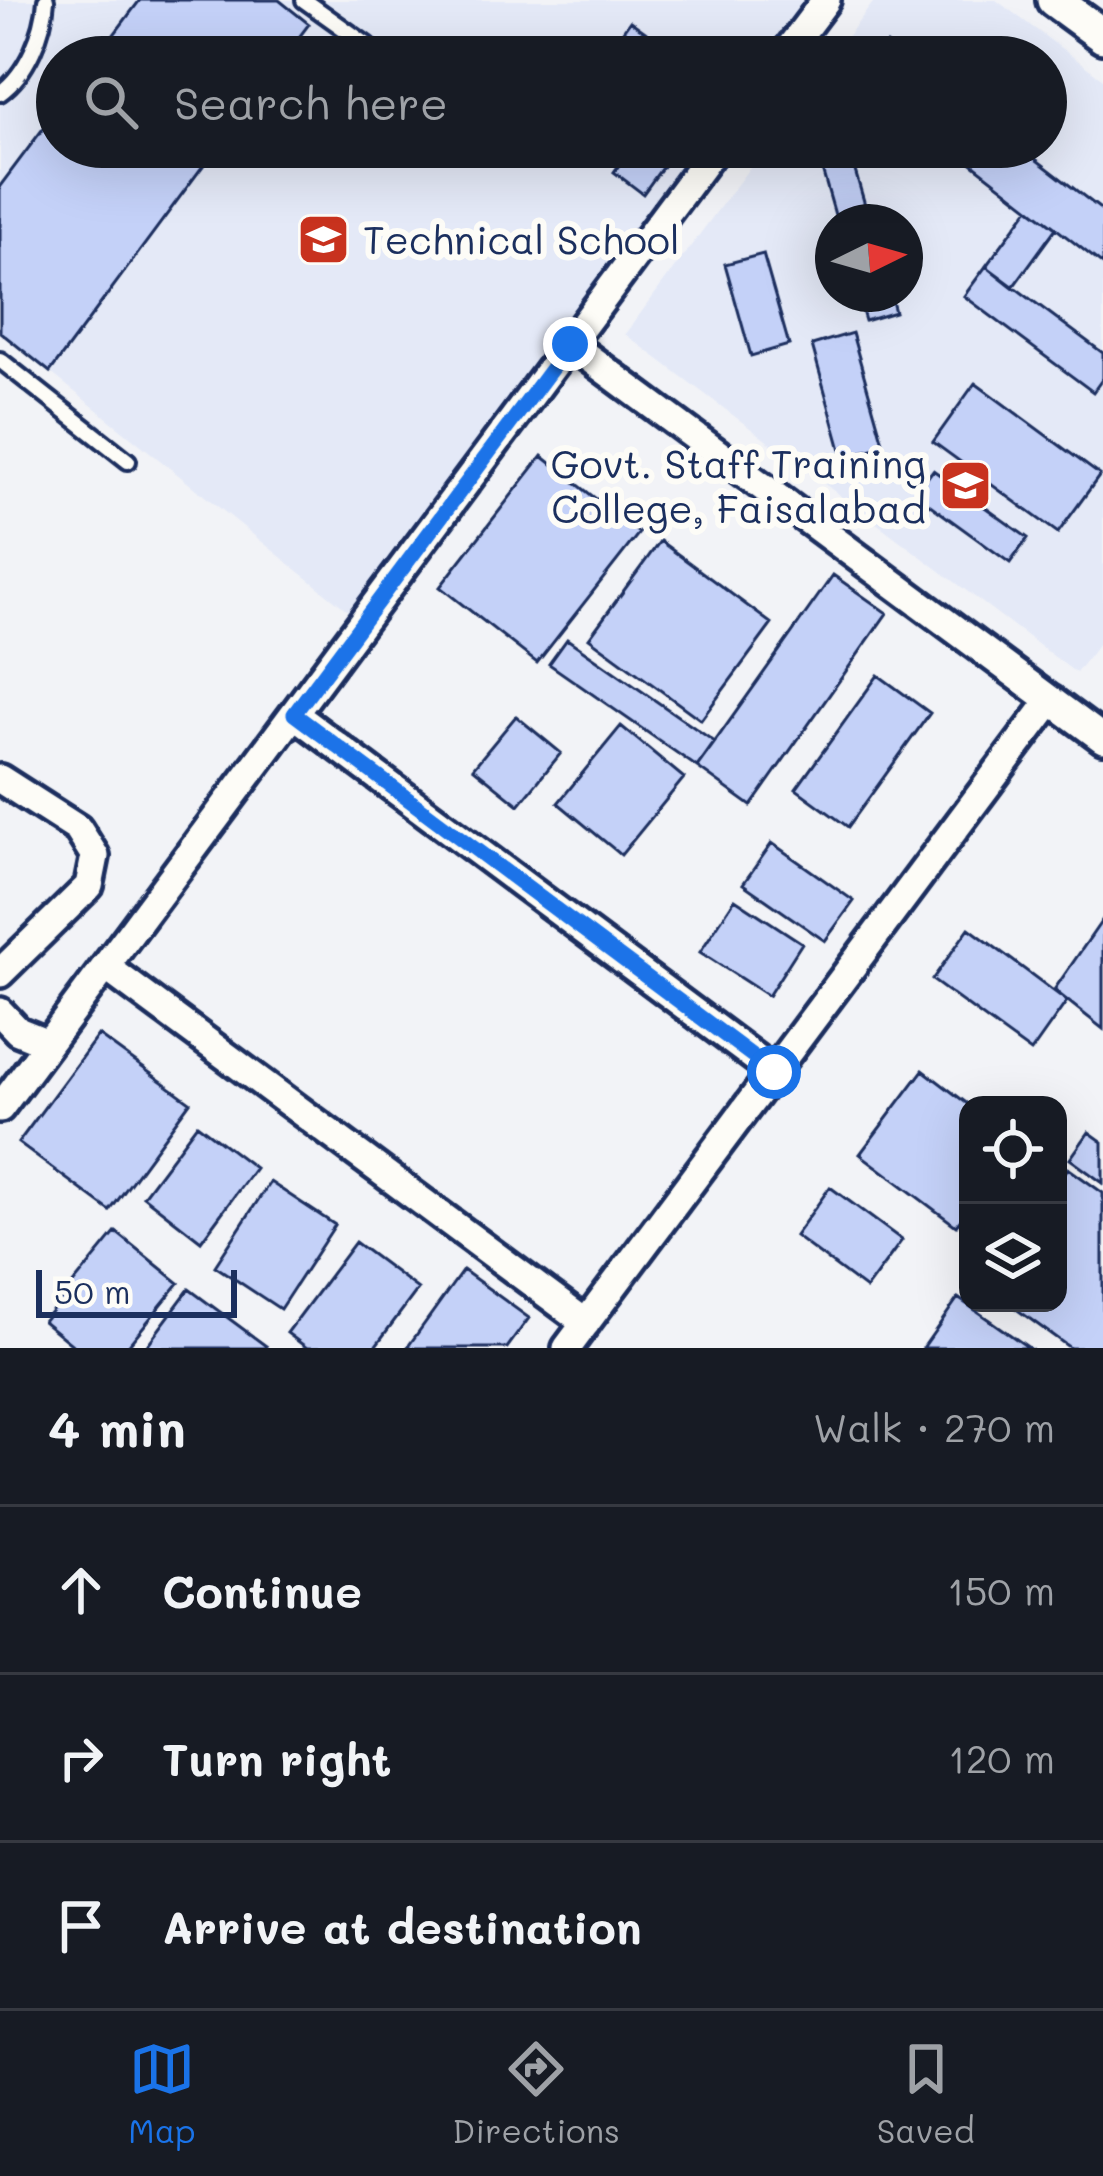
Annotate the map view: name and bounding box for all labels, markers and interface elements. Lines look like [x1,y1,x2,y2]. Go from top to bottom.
search box [36,36,1067,168]
icon: search [78,69,144,135]
text: Search here [174,73,448,131]
north arrow [815,204,923,312]
school or university icon: Technical School [296,212,352,268]
place label: Technical School [363,213,680,264]
route end [543,317,597,371]
place label: Govt. Staff Training College, Faisalabad [551,437,926,534]
school or university icon: Govt. Staff Training College, Faisalabad [937,458,993,514]
route start [747,1045,801,1099]
map controls [959,1096,1067,1312]
button: locate [959,1096,1067,1204]
button: layers [959,1204,1067,1312]
scale bar [36,1264,237,1317]
text: 50 m [54,1269,130,1312]
text: 4 min [48,1393,186,1460]
text: Walk · 270 m [813,1401,1055,1452]
icon: ahead [48,1557,114,1623]
text: Continue [162,1561,362,1619]
text: 150 m [947,1564,1055,1615]
icon: right [48,1725,114,1791]
text: Turn right [162,1729,391,1787]
text: 120 m [948,1732,1055,1783]
icon: arrive [48,1893,114,1959]
text: Arrive at destination [162,1897,642,1955]
tab: Map [128,2036,196,2151]
tab: Directions [452,2036,620,2151]
tab: Saved [877,2036,975,2151]

